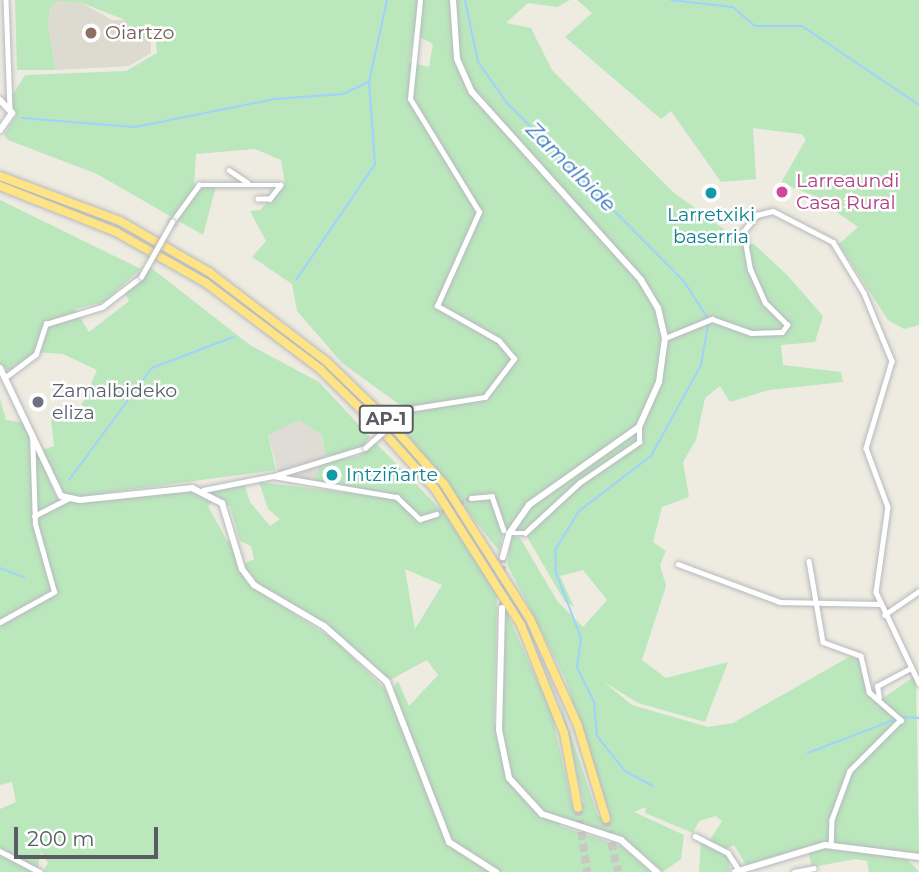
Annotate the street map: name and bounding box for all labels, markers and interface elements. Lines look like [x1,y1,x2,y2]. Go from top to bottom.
place label: Oiartzo [105,22,174,44]
marker: Oiartzo [83,25,99,41]
water label: Zamalbide [521,117,621,217]
place label: Larreaundi Casa Rural [796,170,899,214]
marker: Larreaundi Casa Rural [774,184,790,200]
marker: Larretxiki baserria [703,185,719,201]
place label: Larretxiki baserria [667,204,755,248]
place label: Zamalbideko eliza [52,380,177,424]
marker: Zamalbideko eliza [30,394,46,410]
road number: AP-1 [358,404,414,433]
place label: Intziñarte [346,464,438,486]
marker: Intziñarte [324,467,340,483]
scale bar [18,812,161,856]
text: 200 m [27,826,94,851]

